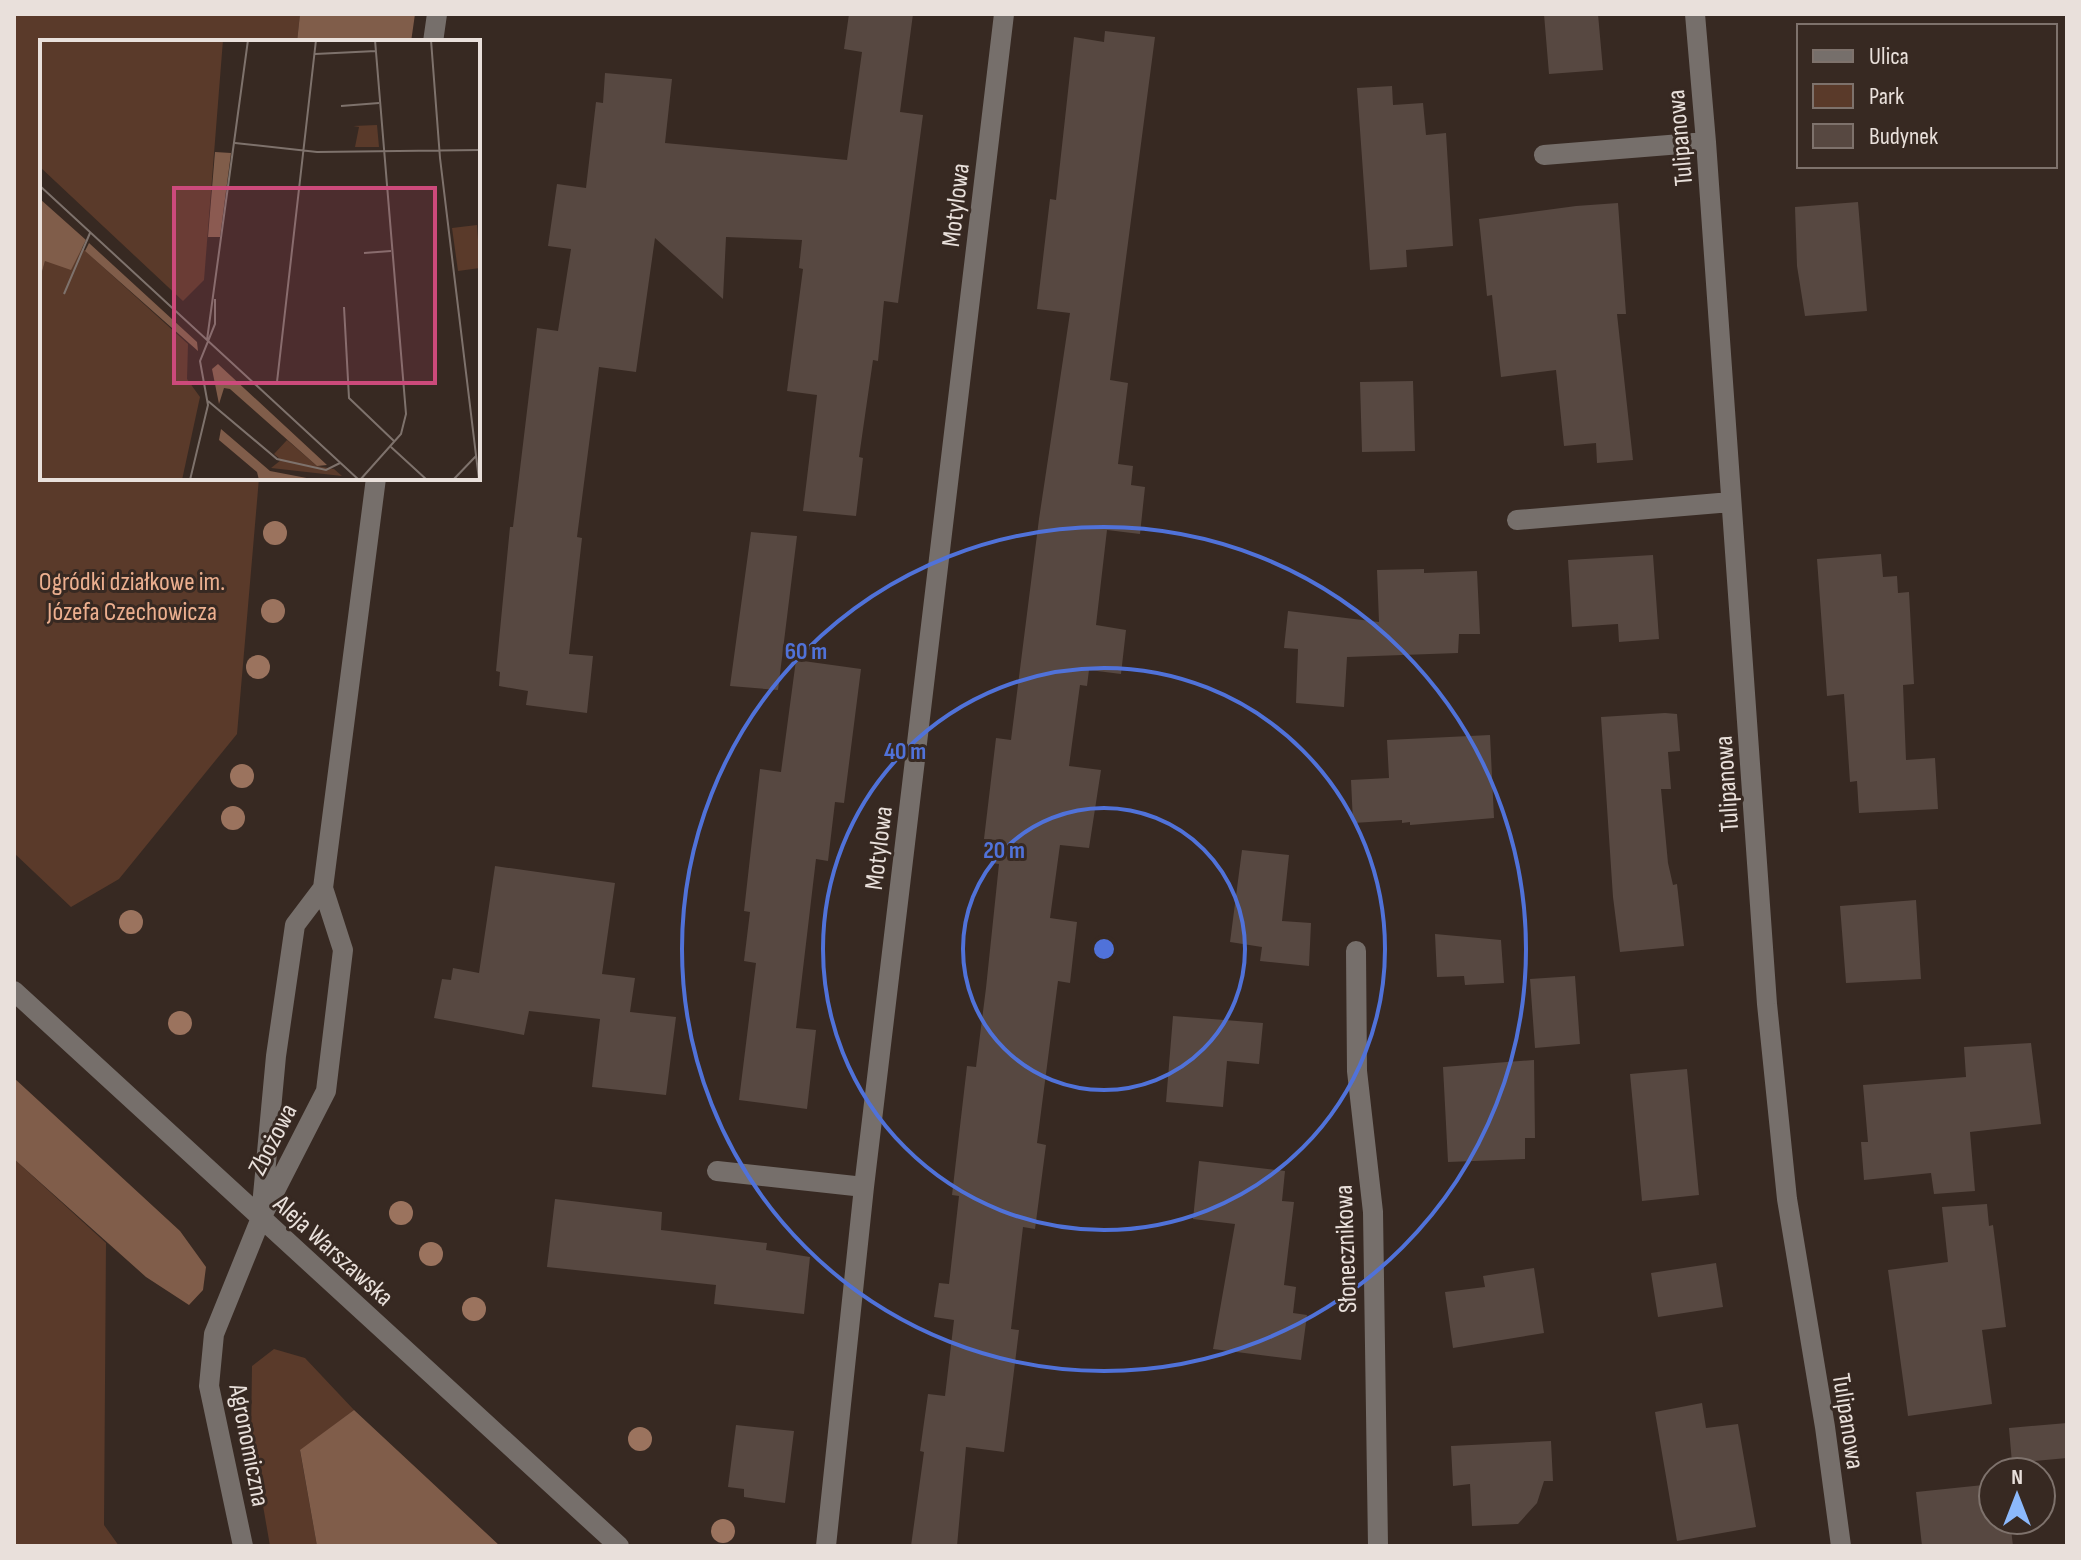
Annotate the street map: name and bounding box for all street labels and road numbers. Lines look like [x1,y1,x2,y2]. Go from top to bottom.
street label: Tulipanowa [1661,88,1700,187]
street label: Motylowa [936,162,977,249]
street label: Tulipanowa [1709,735,1746,833]
street label: Motylowa [859,805,900,892]
street label: Zbożowa [242,1099,304,1181]
street label: Słonecznikowa [1329,1184,1364,1314]
street label: Aleja Warszawska [266,1188,399,1313]
street label: Tulipanowa [1825,1371,1870,1471]
street label: Agronomiczna [221,1381,276,1509]

